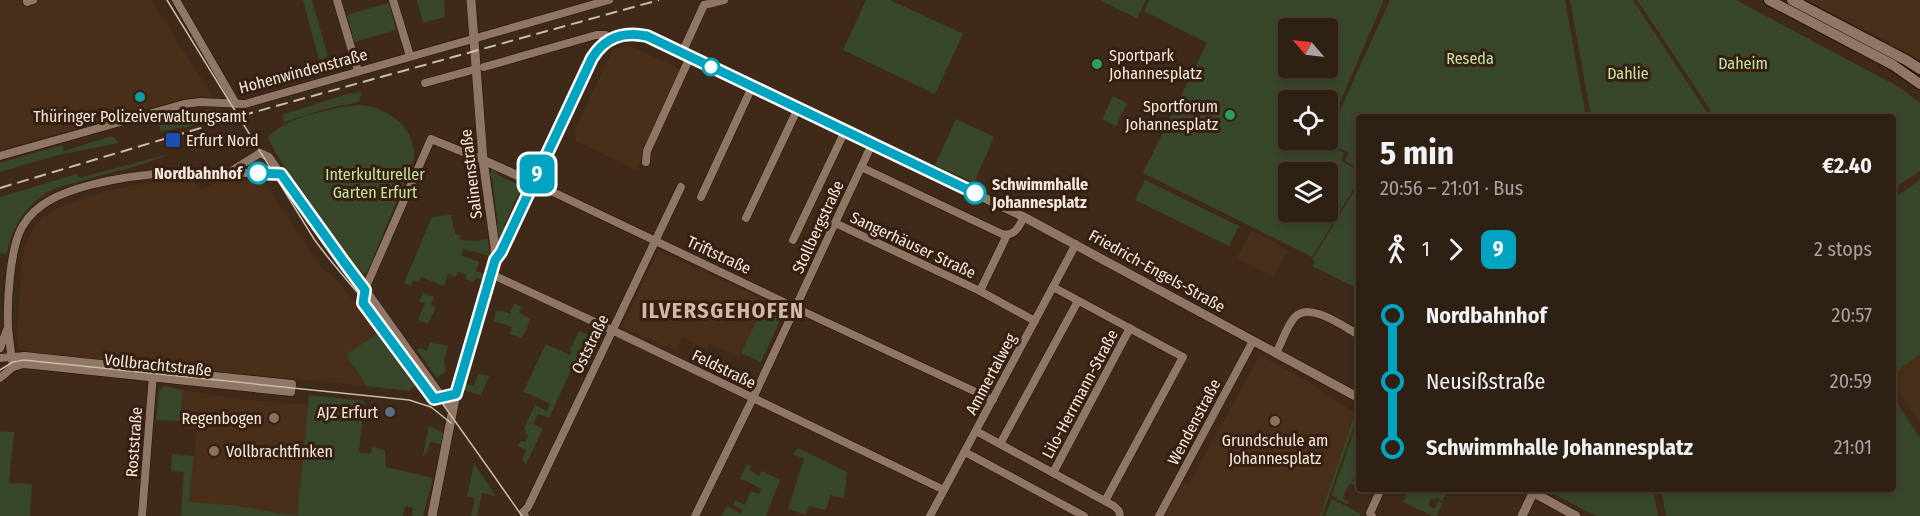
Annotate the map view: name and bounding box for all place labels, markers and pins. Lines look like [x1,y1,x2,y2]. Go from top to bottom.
place label: Sportpark Johannesplatz [1109,46,1202,83]
marker: Sportpark Johannesplatz [1090,57,1104,71]
unlabelled marker [702,58,720,76]
marker: Thüringer Polizeiverwaltungsamt [133,90,147,104]
place label: Sportforum Johannesplatz [1125,97,1218,134]
place label: Thüringer Polizeiverwaltungsamt [33,107,248,126]
marker: Sportforum Johannesplatz [1223,108,1237,122]
marker: Erfurt Nord [164,131,182,149]
place label: Erfurt Nord [186,131,259,150]
marker: Nordbahnhof [247,162,269,184]
place label: Nordbahnhof [154,164,244,183]
place label: Schwimmhalle Johannesplatz [991,175,1088,212]
marker: Schwimmhalle Johannesplatz [964,182,986,204]
place label: AJZ Erfurt [317,403,379,422]
marker: AJZ Erfurt [383,405,397,419]
place label: Regenbogen [181,409,262,428]
marker: Regenbogen [267,411,281,425]
marker: Grundschule am Johannesplatz [1268,414,1282,428]
place label: Grundschule am Johannesplatz [1222,431,1328,468]
place label: Vollbrachtfinken [226,442,333,461]
marker: Vollbrachtfinken [207,444,221,458]

